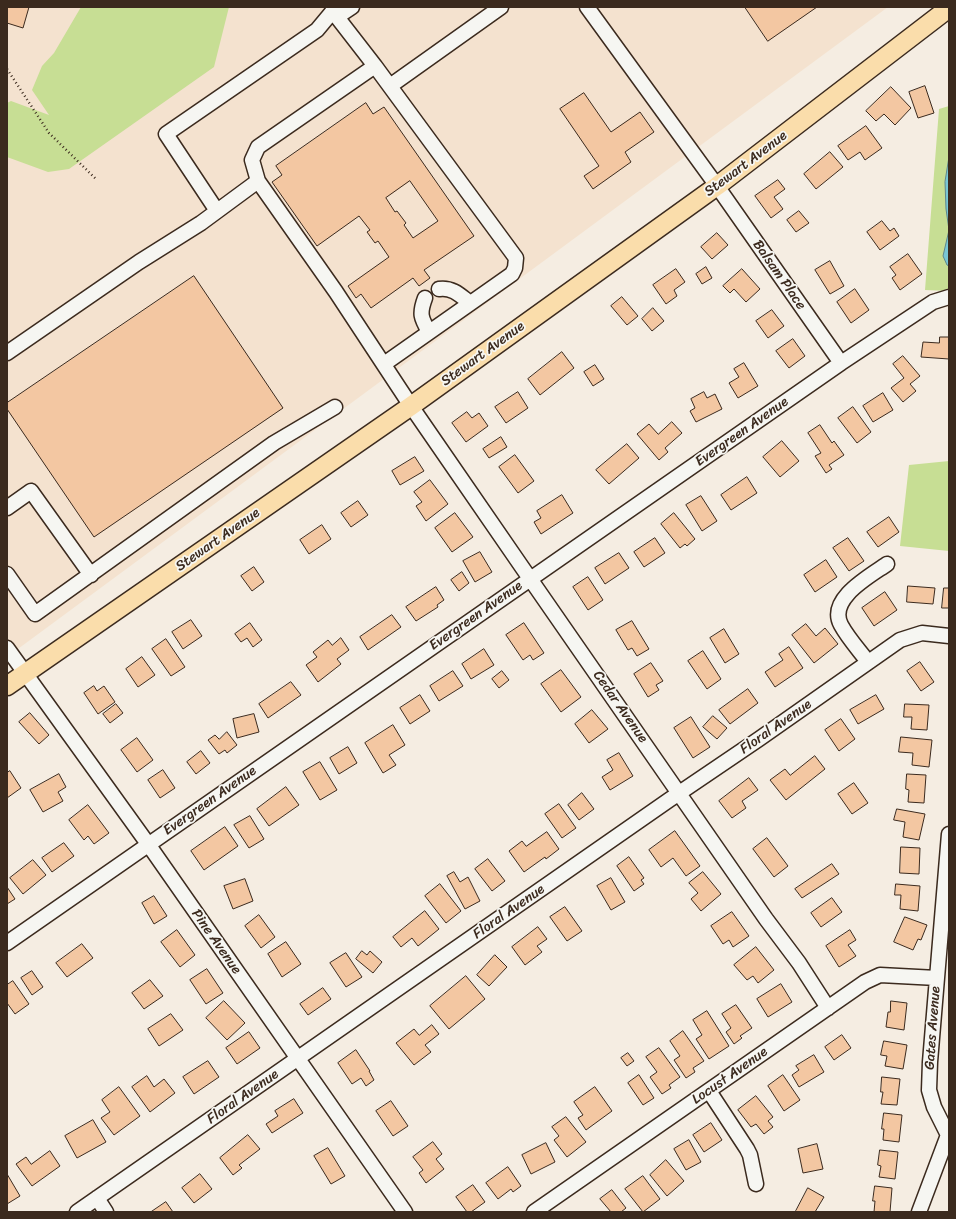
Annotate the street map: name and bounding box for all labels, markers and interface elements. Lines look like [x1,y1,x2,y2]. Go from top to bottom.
street label: Stewart Avenue [701,128,791,200]
street label: Balsam Place [749,237,809,313]
street label: Stewart Avenue [438,318,528,390]
street label: Evergreen Avenue [692,394,792,470]
street label: Stewart Avenue [173,505,263,575]
street label: Evergreen Avenue [426,578,526,654]
street label: Cedar Avenue [589,668,651,746]
street label: Floral Avenue [737,696,815,758]
street label: Evergreen Avenue [160,763,260,839]
street label: Floral Avenue [470,881,548,943]
street label: Pine Avenue [187,906,245,978]
street label: Gates Avenue [922,986,944,1070]
street label: Locust Avenue [689,1044,771,1108]
street label: Floral Avenue [204,1066,282,1128]

